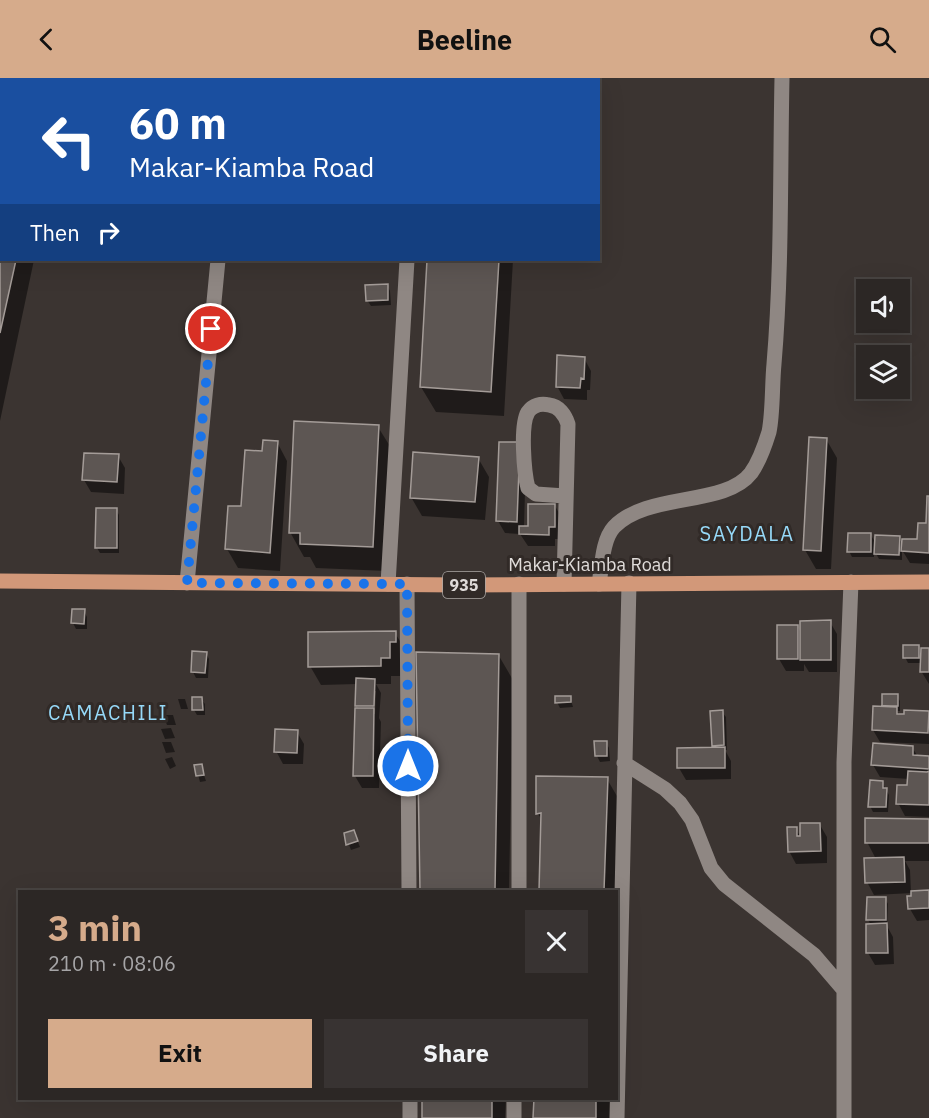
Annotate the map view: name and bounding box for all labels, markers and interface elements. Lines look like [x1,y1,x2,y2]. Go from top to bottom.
text: Beeline [417,22,512,57]
icon: back [30,23,63,56]
icon: search [866,23,899,56]
text: 60 m [129,96,227,151]
icon: left [30,102,108,180]
text: Makar-Kiamba Road [129,149,374,184]
icon: right [92,216,125,249]
text: Then [30,218,80,247]
map controls [856,279,910,399]
button: sound [856,279,910,333]
pin [185,303,236,354]
icon: arrive [194,312,227,345]
button: layers [856,345,910,399]
district label: SAYDALA [700,520,794,547]
street label: Makar-Kiamba Road [508,553,672,576]
road number: 935 [443,572,485,598]
district label: CAMACHILI [48,699,168,726]
position arrow [376,734,440,798]
text: 3 min [48,904,142,951]
button: close [525,910,588,973]
text: 210 m · 08:06 [48,950,176,977]
button: Exit [48,1019,312,1088]
button: Share [324,1019,588,1088]

